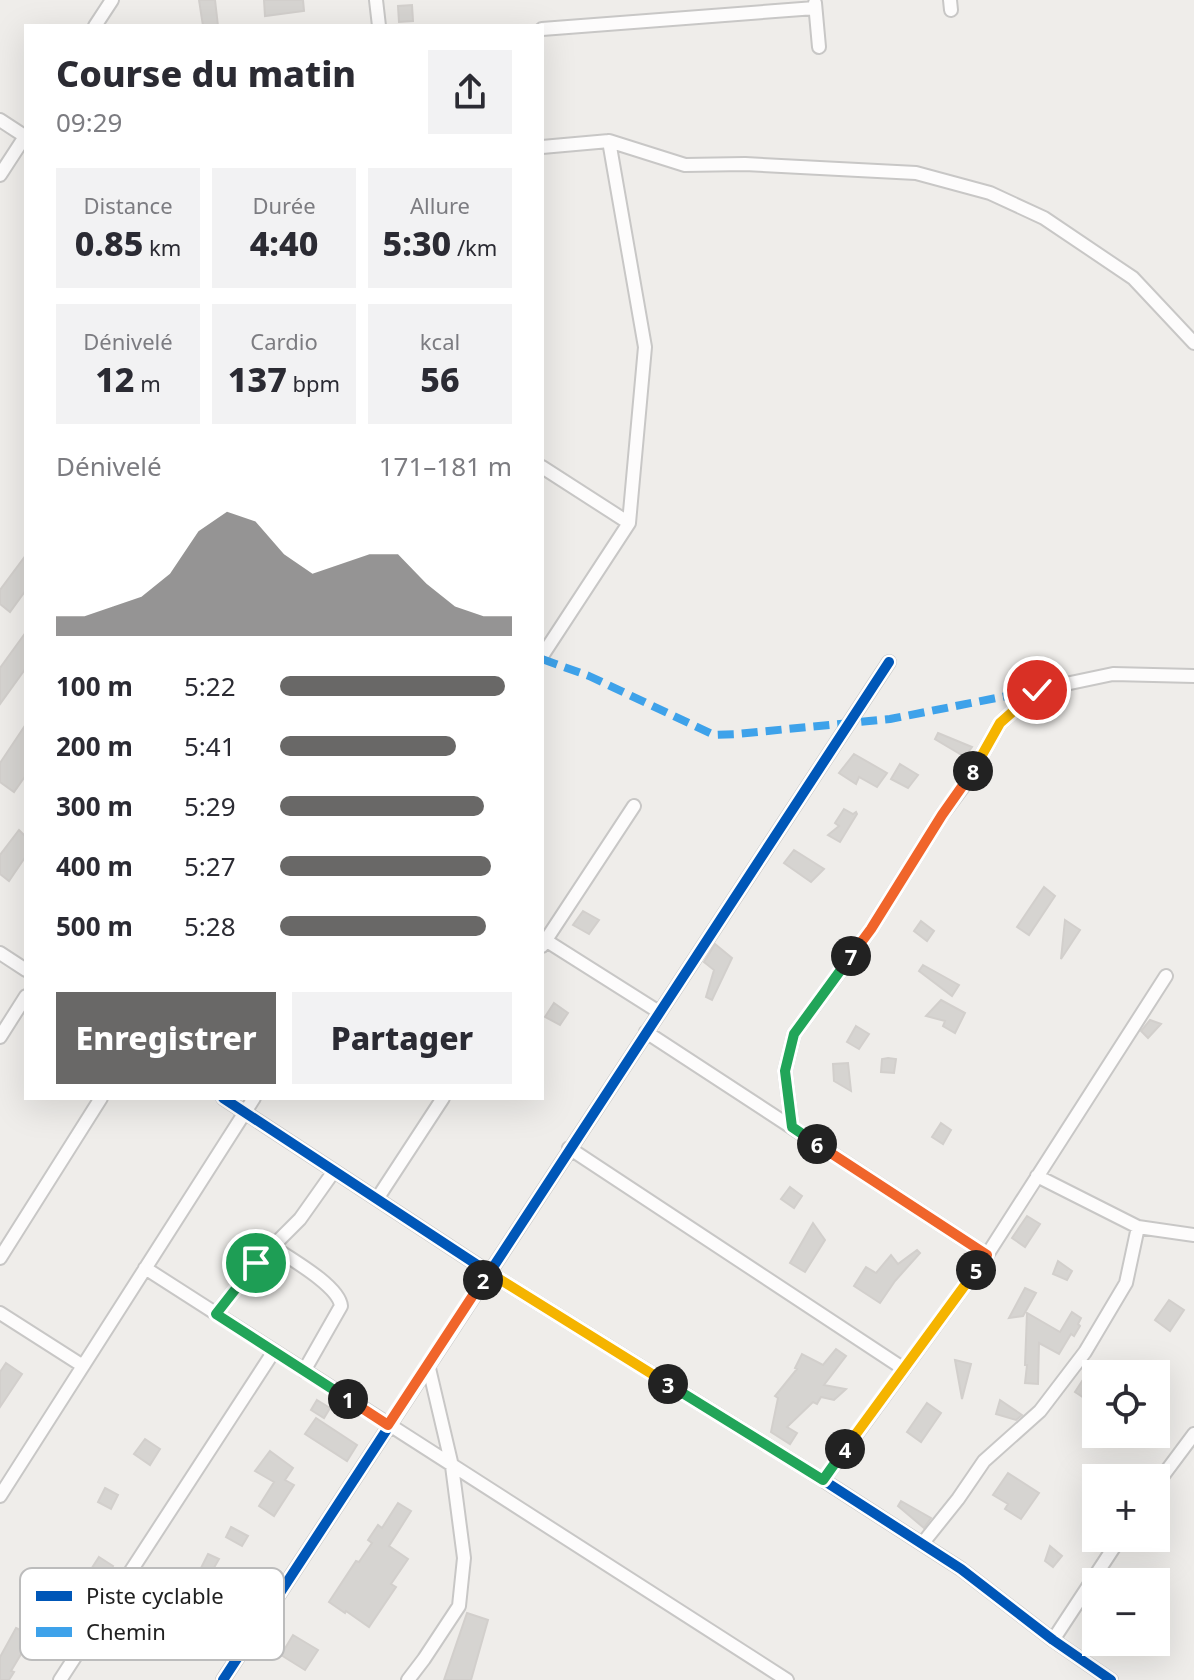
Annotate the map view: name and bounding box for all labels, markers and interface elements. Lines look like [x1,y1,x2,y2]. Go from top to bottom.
text: Course du matin [56,49,356,98]
button: share [428,50,512,134]
text: 09:29 [56,104,122,140]
text: Distance [83,190,173,220]
text: Durée [252,190,316,220]
text: Allure [410,190,470,220]
text: 0.85 [75,220,143,266]
text: 4:40 [250,220,318,266]
text: 5:30 [383,220,451,266]
text: km [143,232,181,262]
text: /km [451,232,497,262]
text: Dénivelé [83,326,173,356]
text: Cardio [250,326,318,356]
text: kcal [420,326,460,356]
text: 12 [95,356,135,402]
text: 137 [228,356,287,402]
text: 56 [420,356,460,402]
text: m [135,368,161,398]
text: bpm [287,368,340,398]
text: Dénivelé [56,448,162,484]
text: 171–181 m [379,448,512,484]
pin [1003,656,1071,724]
text: 100 m [56,668,133,704]
text: 5:22 [184,668,236,704]
icon: check [1015,668,1059,712]
text: 200 m [56,728,133,764]
text: 5:41 [184,728,236,764]
pin: 8 [953,751,993,791]
text: 8 [967,756,979,786]
text: 300 m [56,788,133,824]
text: 5:29 [184,788,236,824]
text: 400 m [56,848,133,884]
text: 5:27 [184,848,236,884]
text: 500 m [56,908,133,944]
text: 5:28 [184,908,236,944]
pin: 7 [831,936,871,976]
text: 7 [845,941,857,971]
button: Enregistrer [56,992,276,1084]
button: Partager [292,992,512,1084]
pin: 6 [797,1124,837,1164]
text: 6 [811,1129,823,1159]
pin [222,1229,290,1297]
icon: arrive [234,1241,278,1285]
pin: 5 [956,1250,996,1290]
text: 5 [970,1255,982,1285]
pin: 2 [463,1260,503,1300]
text: 2 [477,1265,489,1295]
map controls [1082,1360,1170,1656]
button: locate [1082,1360,1170,1448]
pin: 3 [648,1364,688,1404]
text: 3 [662,1369,674,1399]
pin: 1 [328,1379,368,1419]
text: 1 [342,1384,354,1414]
pin: 4 [825,1429,865,1469]
text: 4 [839,1434,851,1464]
button: + [1082,1464,1170,1552]
legend [20,1568,284,1660]
button: − [1082,1568,1170,1656]
text: Piste cyclable [86,1580,224,1610]
text: Chemin [86,1616,166,1646]

